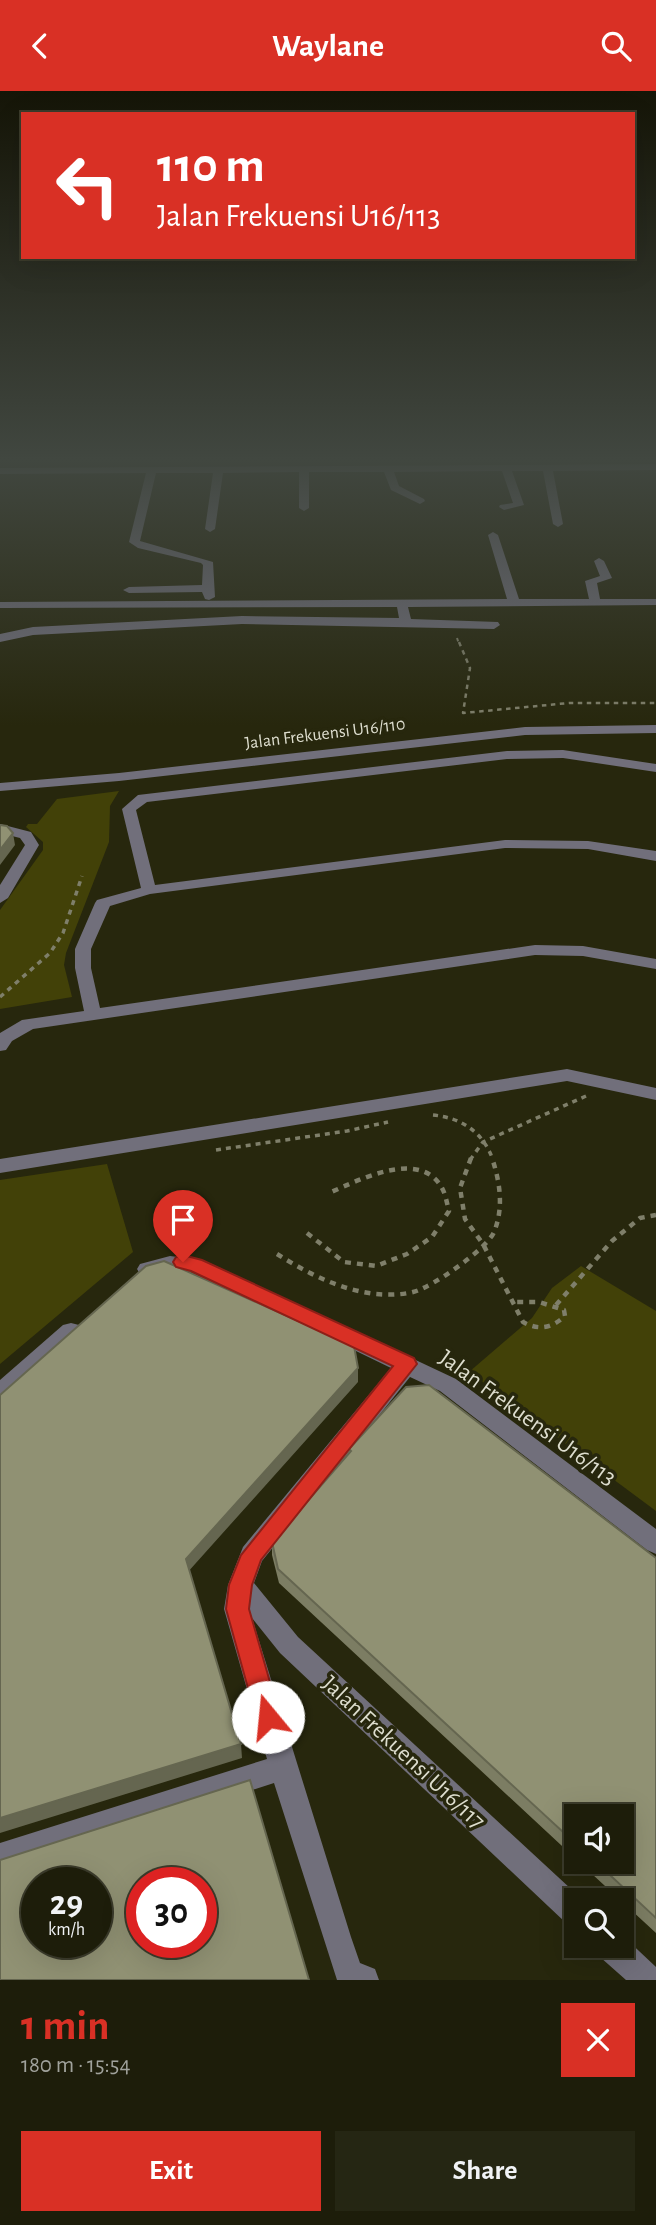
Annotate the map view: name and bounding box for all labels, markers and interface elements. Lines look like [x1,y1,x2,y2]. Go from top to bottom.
icon: back [21,27,59,65]
icon: search [597,27,635,65]
text: Waylane [272,30,384,62]
icon: left [42,140,133,231]
text: 110 m [157,142,265,191]
text: Jalan Frekuensi U16/113 [157,200,440,232]
street label: Jalan Frekuensi U16/110 [244,715,406,753]
pin [153,1190,213,1262]
icon: arrive [164,1201,202,1239]
street label: Jalan Frekuensi U16/113 [434,1346,620,1490]
street label: Jalan Frekuensi U16/117 [317,1671,489,1834]
position arrow [231,1680,305,1754]
map controls [564,1804,634,1958]
button: sound [564,1804,634,1874]
speed limit sign: 30 [126,1867,217,1958]
text: 29 [50,1886,83,1921]
button: search [564,1888,634,1958]
text: km/h [48,1921,85,1939]
button: close [561,2003,635,2077]
text: 1 min [21,2005,110,2047]
text: 180 m · 15:54 [21,2054,130,2077]
button: Exit [21,2131,321,2211]
button: Share [335,2131,635,2211]

